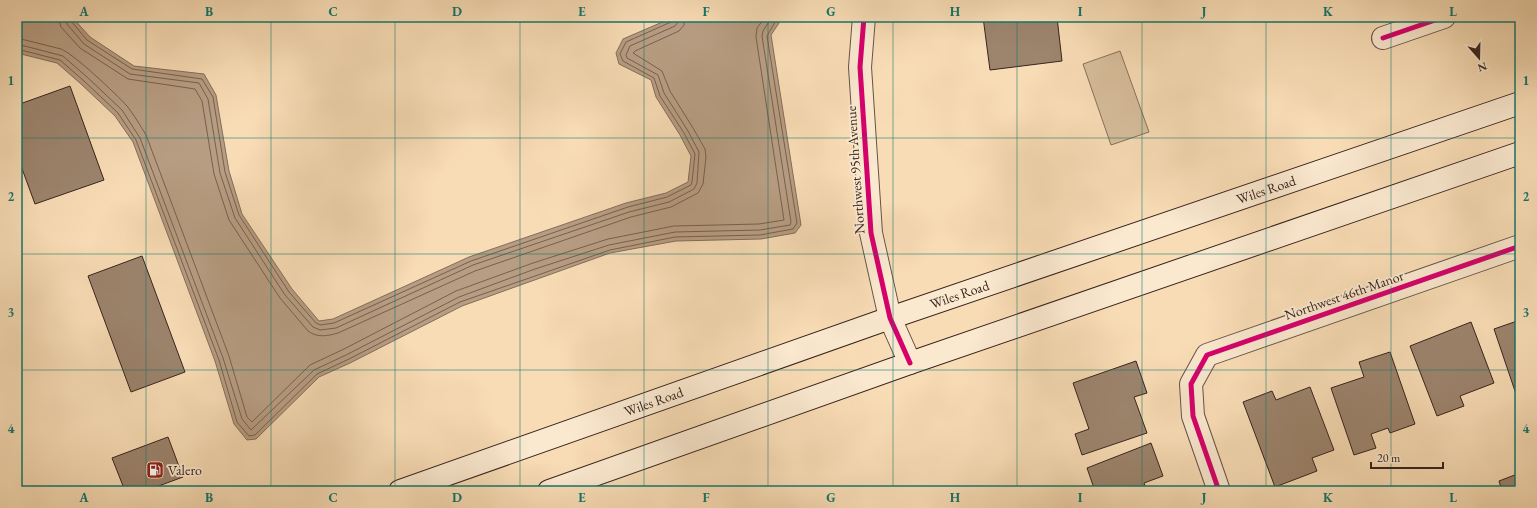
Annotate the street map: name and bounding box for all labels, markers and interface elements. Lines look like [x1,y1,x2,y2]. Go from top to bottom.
text: A [78,3,89,20]
text: B [205,3,213,20]
text: C [328,3,338,20]
text: D [452,3,462,20]
text: E [578,3,586,20]
text: F [702,3,710,20]
text: G [826,3,836,20]
text: H [950,3,961,20]
text: I [1078,3,1083,20]
text: J [1200,3,1207,20]
text: K [1323,3,1334,20]
text: L [1449,3,1457,20]
north arrow [1459,38,1499,78]
text: N [1476,59,1489,76]
text: 1 [8,72,15,89]
text: 1 [1523,72,1530,89]
street label: Northwest 95th Avenue [842,105,868,235]
street label: Wiles Road [1234,171,1299,208]
text: 2 [8,188,15,205]
text: 2 [1523,188,1530,205]
street label: Northwest 46th Manor [1282,266,1406,324]
street label: Wiles Road [927,276,992,313]
text: 3 [8,304,15,321]
text: 3 [1523,304,1530,321]
street label: Wiles Road [622,382,687,420]
text: 4 [8,420,15,437]
text: 4 [1523,420,1530,437]
scale bar [1371,444,1443,470]
text: 20 m [1377,450,1401,466]
fuel station icon: Valero [145,460,165,480]
place label: Valero [168,461,202,479]
text: A [78,489,89,506]
text: B [205,489,213,506]
text: C [328,489,338,506]
text: D [452,489,462,506]
text: E [578,489,586,506]
text: F [702,489,710,506]
text: G [826,489,836,506]
text: H [950,489,961,506]
text: I [1078,489,1083,506]
text: J [1200,489,1207,506]
text: K [1323,489,1334,506]
text: L [1449,489,1457,506]

